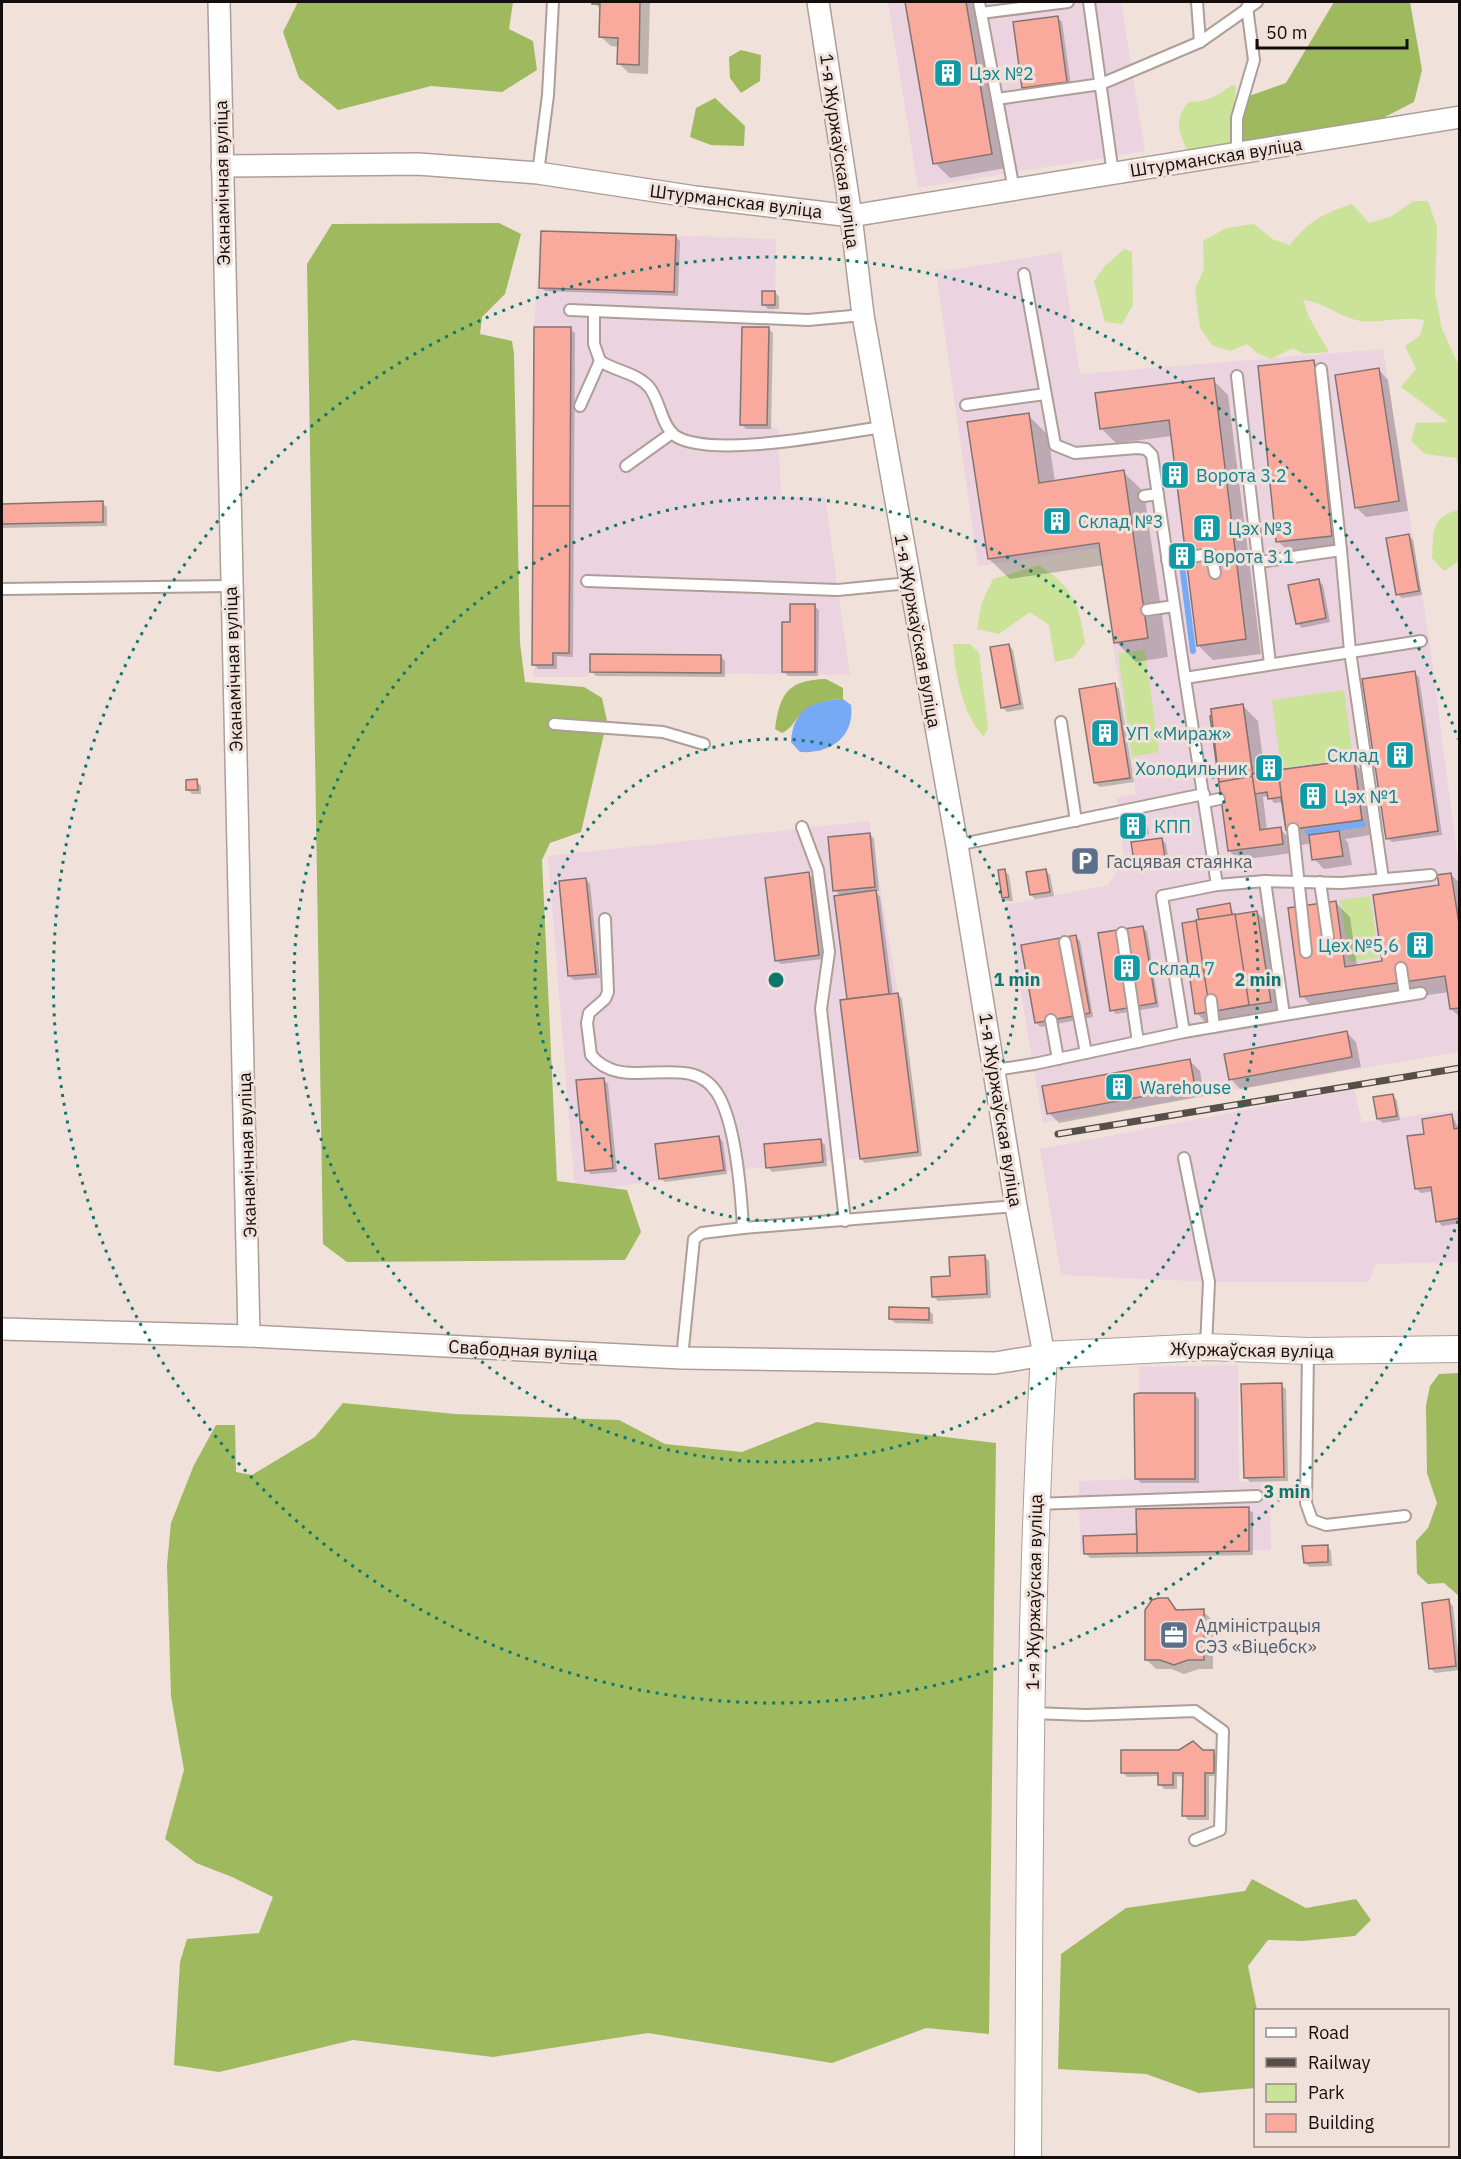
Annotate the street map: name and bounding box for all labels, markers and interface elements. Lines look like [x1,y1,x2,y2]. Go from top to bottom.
scale bar [1257,12,1407,50]
text: 50 m [1266,21,1308,44]
street label: 1-я Журжаўская вуліца [815,52,865,250]
building icon: Цэх №2 [932,57,964,89]
place label: Цэх №2 [969,62,1034,85]
street label: Эканамічная вуліца [209,100,235,266]
street label: Штурманская вуліца [1128,132,1304,182]
street label: Штурманская вуліца [648,179,824,223]
building icon: Ворота 3.2 [1159,459,1191,491]
place label: Ворота 3.2 [1196,464,1287,487]
building icon: Склад №3 [1041,505,1073,537]
place label: Склад №3 [1078,510,1164,533]
building icon: Цэх №3 [1191,512,1223,544]
place label: Цэх №3 [1228,517,1293,540]
street label: 1-я Журжаўская вуліца [890,532,946,730]
building icon: Ворота 3.1 [1166,540,1198,572]
place label: Ворота 3.1 [1203,545,1294,568]
street label: Эканамічная вуліца [219,586,247,752]
building icon: УП «Мираж» [1089,717,1121,749]
place label: УП «Мираж» [1126,722,1231,745]
building icon: Склад [1384,739,1416,771]
place label: Склад [1327,744,1379,767]
building icon: Холодильник [1253,752,1285,784]
place label: Холодильник [1135,757,1248,780]
building icon: Цэх №1 [1297,780,1329,812]
place label: Цэх №1 [1334,785,1399,808]
building icon: КПП [1117,810,1149,842]
place label: КПП [1154,815,1191,838]
parking icon: Гасцявая стаянка [1069,845,1101,877]
place label: Гасцявая стаянка [1106,850,1253,873]
building icon: Цех №5,6 [1404,929,1436,961]
place label: Цех №5,6 [1318,934,1399,957]
building icon: Склад 7 [1111,952,1143,984]
place label: Склад 7 [1148,957,1215,980]
text: 1 min [993,968,1041,991]
text: 2 min [1234,968,1282,991]
centre of rings [766,970,786,990]
street label: 1-я Журжаўская вуліца [974,1011,1028,1209]
building icon: Warehouse [1103,1071,1135,1103]
street label: Эканамічная вуліца [233,1072,261,1238]
place label: Warehouse [1140,1076,1231,1099]
street label: Свабодная вуліца [448,1335,599,1365]
street label: Журжаўская вуліца [1170,1337,1335,1363]
text: 3 min [1263,1480,1311,1503]
street label: 1-я Журжаўская вуліца [1021,1493,1047,1690]
place label: Адміністрацыя СЭЗ «Віцебск» [1195,1614,1321,1658]
office icon: Адміністрацыя СЭЗ «Віцебск» [1158,1619,1190,1651]
legend [1254,2009,1449,2147]
text: Road [1308,2021,1349,2044]
text: Railway [1308,2051,1370,2074]
text: Park [1308,2081,1345,2104]
text: Building [1308,2111,1375,2134]

